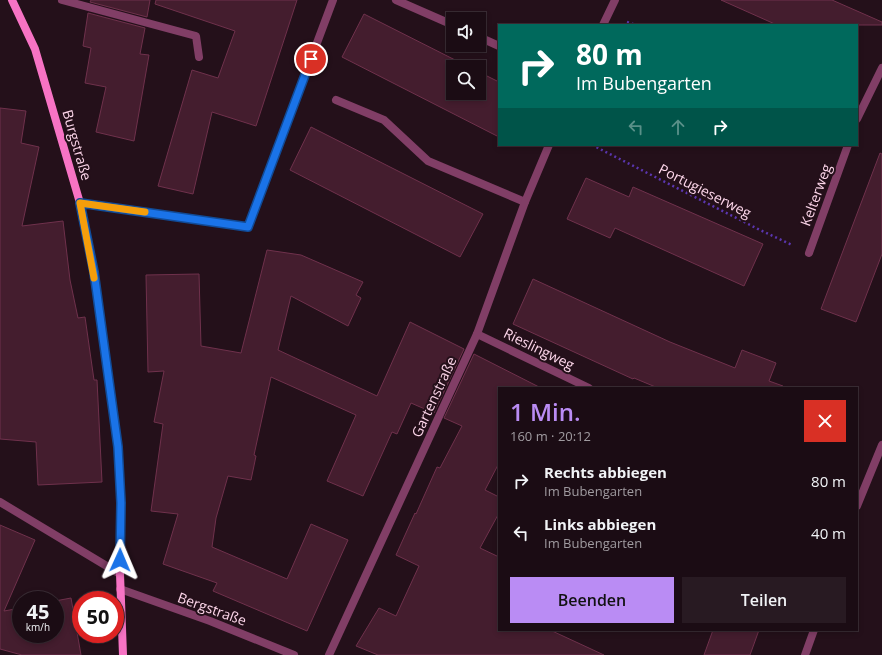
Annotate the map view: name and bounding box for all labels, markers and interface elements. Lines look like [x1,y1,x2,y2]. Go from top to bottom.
map controls [446,12,486,100]
button: sound [446,12,486,52]
text: 80 m [576,35,643,73]
icon: right [510,40,562,92]
pin [294,42,328,76]
icon: arrive [300,48,322,70]
button: search [446,60,486,100]
text: Im Bubengarten [576,71,712,95]
street label: Burgstraße [58,107,97,183]
icon: left [625,116,647,138]
icon: ahead [667,116,689,138]
icon: right [709,116,731,138]
street label: Portugieserweg [656,159,755,222]
street label: Kelterweg [796,161,836,229]
street label: Rieslingweg [501,323,578,374]
street label: Gartenstraße [407,353,461,440]
text: 1 Min. [510,395,581,428]
button: close [804,400,846,442]
text: 160 m · 20:12 [510,427,591,445]
text: Rechts abbiegen [544,462,667,482]
icon: right [510,470,532,492]
text: 80 m [811,471,846,491]
text: Im Bubengarten [544,482,642,500]
text: Links abbiegen [544,514,656,534]
icon: left [510,522,532,544]
text: 40 m [811,523,846,543]
text: Im Bubengarten [544,534,642,552]
position arrow [99,539,141,581]
button: Beenden [510,577,674,623]
button: Teilen [682,577,846,623]
street label: Bergstraße [175,587,249,630]
speed limit sign: 50 [72,591,124,643]
text: 45 [27,598,49,625]
text: km/h [26,620,50,634]

